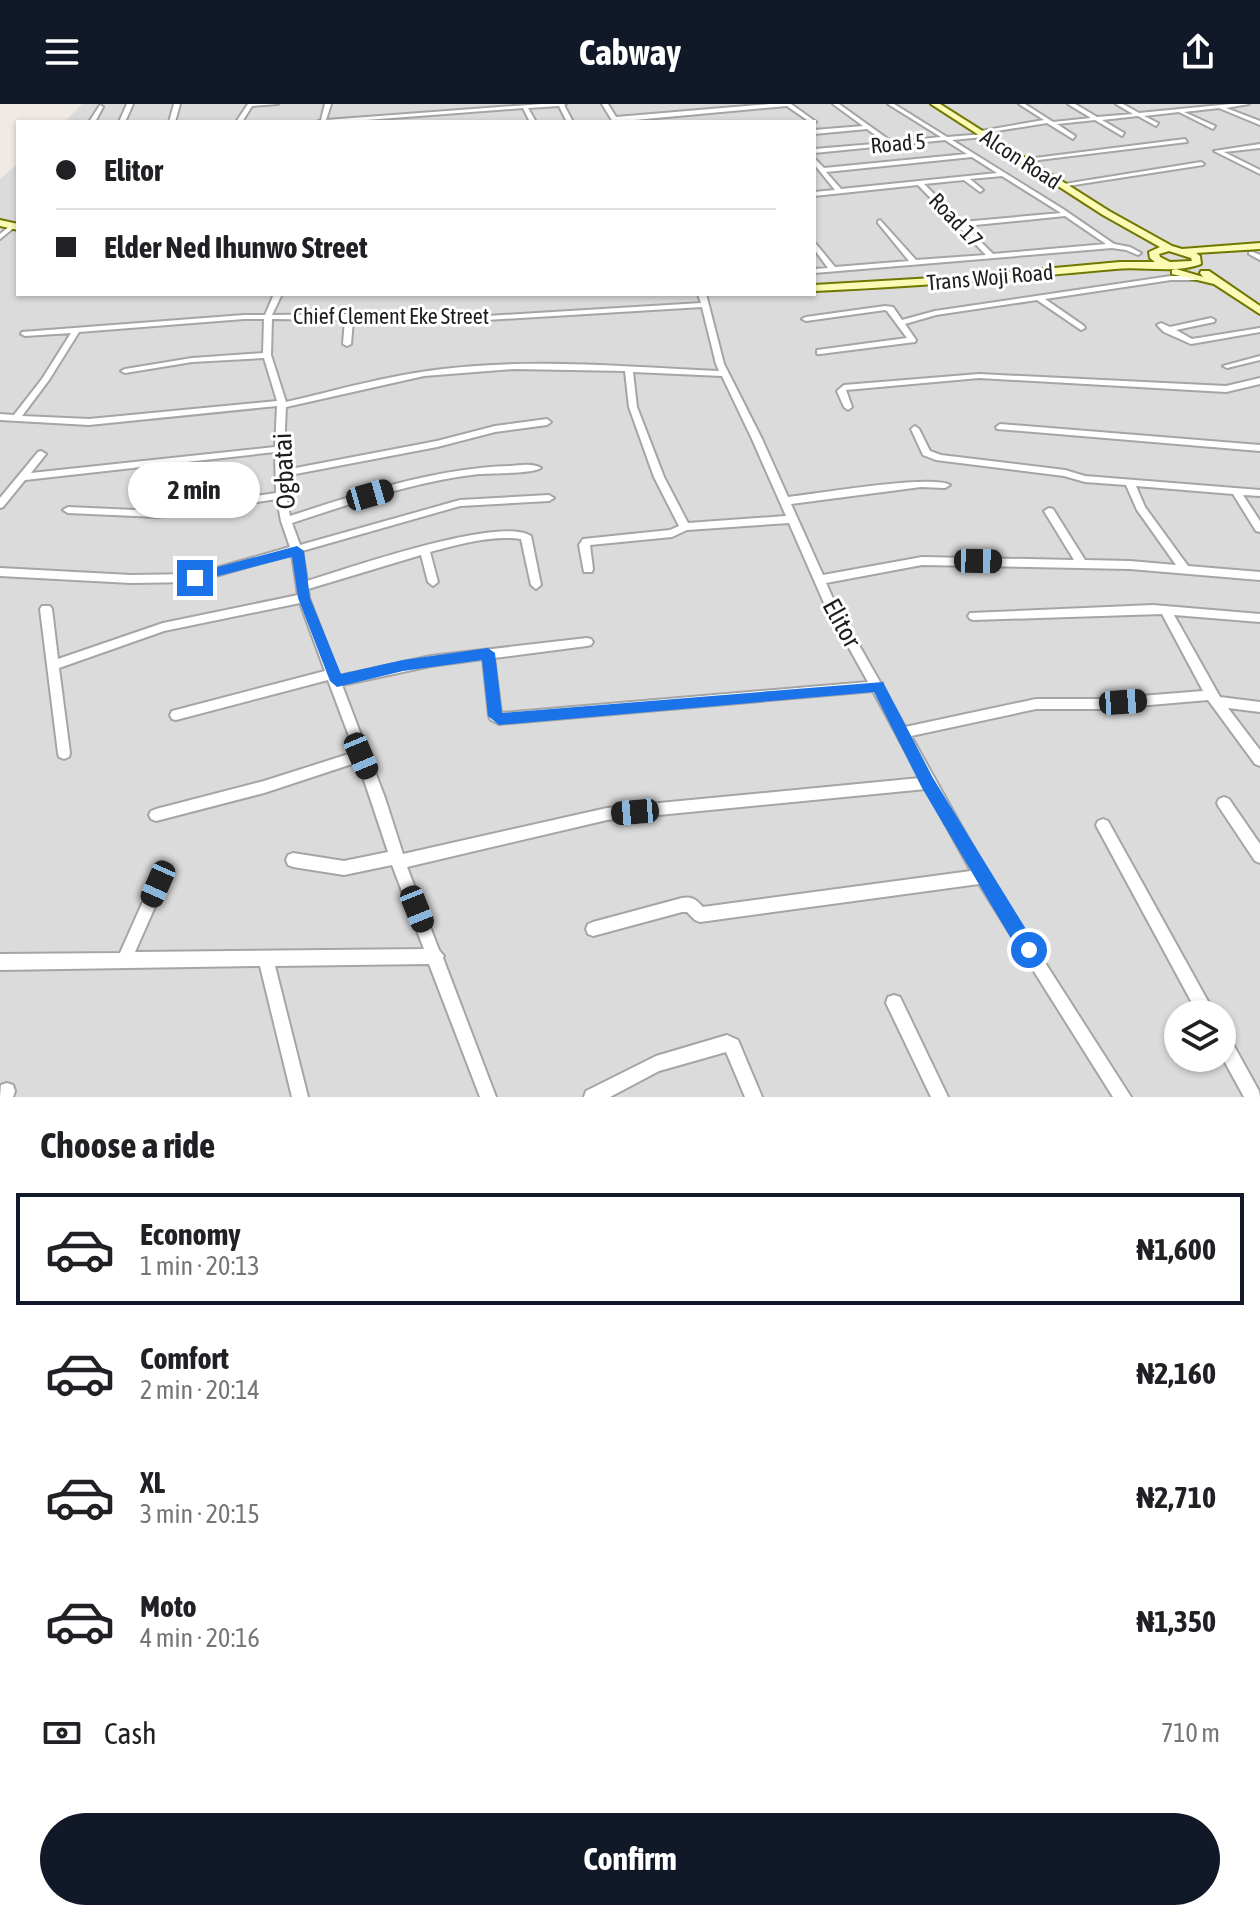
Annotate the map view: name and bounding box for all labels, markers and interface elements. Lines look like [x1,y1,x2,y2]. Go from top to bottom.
icon: menu [40,30,84,74]
icon: share [1176,30,1220,74]
text: Cabway [579,31,681,73]
street label: Alcon Road [976,123,1066,195]
street label: Road 5 [869,128,927,158]
text: Elitor [104,153,163,187]
street label: Road 17 [924,187,988,253]
text: Elder Ned Ihunwo Street [104,230,368,264]
street label: Trans Woji Road [926,259,1054,295]
street label: Chief Clement Eke Street [293,303,489,329]
street label: Ogbatai [267,432,301,510]
callout: 2 min [129,462,261,518]
text: 2 min [167,475,221,505]
car [344,477,396,513]
car [954,549,1002,573]
route end [177,560,213,596]
street label: Elitor [816,593,868,653]
car [1098,688,1148,716]
car [341,729,381,783]
car [610,798,660,826]
car [137,857,179,911]
car [397,882,437,936]
route start [1011,932,1047,968]
map controls [1164,1000,1236,1072]
button: layers [1164,1000,1236,1072]
text: Choose a ride [40,1124,215,1166]
icon: car [44,1213,116,1285]
text: Economy [140,1217,241,1251]
text: ₦1,600 [1137,1232,1216,1266]
text: 1 min · 20:13 [140,1251,260,1281]
icon: car [44,1337,116,1409]
text: Comfort [140,1341,229,1375]
text: ₦2,160 [1137,1356,1216,1390]
text: 2 min · 20:14 [140,1375,260,1405]
icon: car [44,1461,116,1533]
text: XL [140,1465,165,1499]
text: ₦2,710 [1137,1480,1216,1514]
text: 3 min · 20:15 [140,1499,260,1529]
icon: car [44,1585,116,1657]
text: Moto [140,1589,197,1623]
text: ₦1,350 [1137,1604,1216,1638]
text: 4 min · 20:16 [140,1623,260,1653]
icon: cash [40,1711,84,1755]
text: Cash [104,1716,157,1750]
text: 710 m [1161,1718,1220,1748]
button: Confirm [40,1813,1220,1905]

